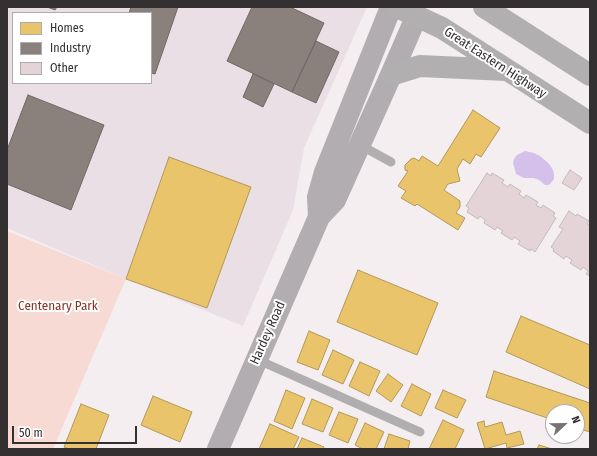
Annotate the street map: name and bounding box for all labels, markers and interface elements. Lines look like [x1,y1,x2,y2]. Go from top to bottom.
legend [12,12,152,84]
text: Homes [50,21,84,35]
street label: Great Eastern Highway [441,24,549,102]
text: Industry [50,41,91,55]
text: Other [50,61,78,75]
park label: Centenary Park [18,298,98,314]
street label: Hardey Road [247,299,289,367]
north arrow [545,404,585,444]
text: N [568,414,583,425]
scale bar [14,418,139,444]
text: 50 m [19,426,43,440]

